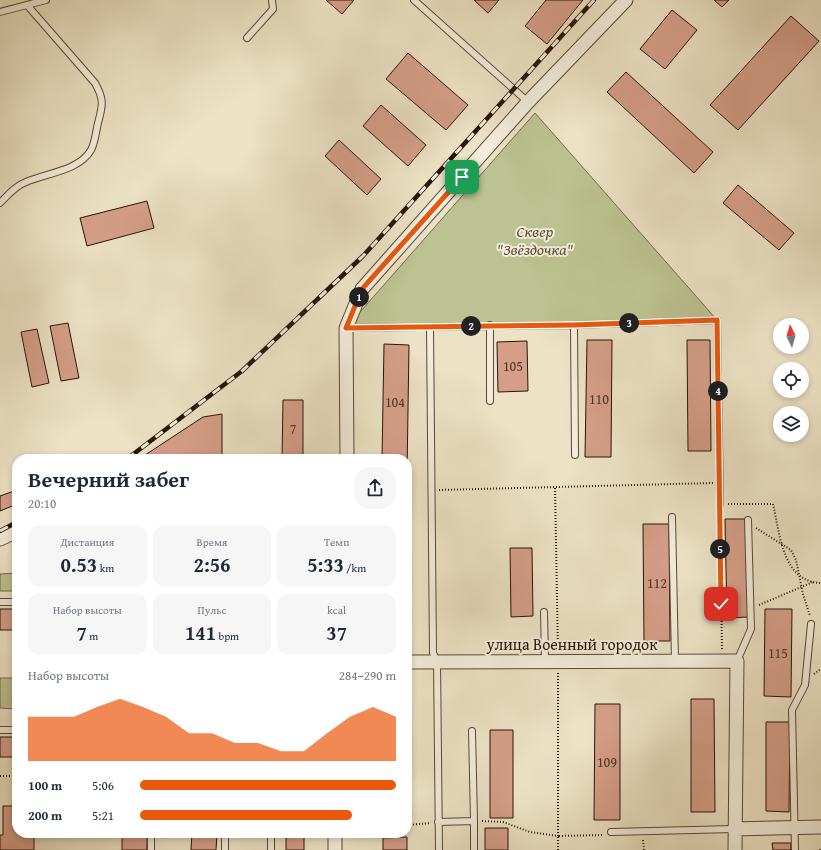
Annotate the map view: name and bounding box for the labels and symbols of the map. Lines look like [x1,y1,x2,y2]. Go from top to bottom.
pin [445,160,479,194]
park label: Сквер "Звёздочка" [497,219,574,261]
pin: 1 [349,287,369,307]
pin: 3 [619,313,639,333]
pin: 2 [461,316,481,336]
north arrow [773,318,809,354]
house number: 105 [503,356,523,376]
pin: 4 [708,381,728,401]
house number: 110 [589,389,609,409]
house number: 104 [385,392,405,412]
house number: 7 [290,419,297,439]
pin: 5 [710,539,730,559]
house number: 112 [647,573,667,593]
pin [704,587,738,621]
street label: улица Военный городок [485,632,658,656]
house number: 115 [768,643,788,663]
house number: 109 [597,752,617,772]

